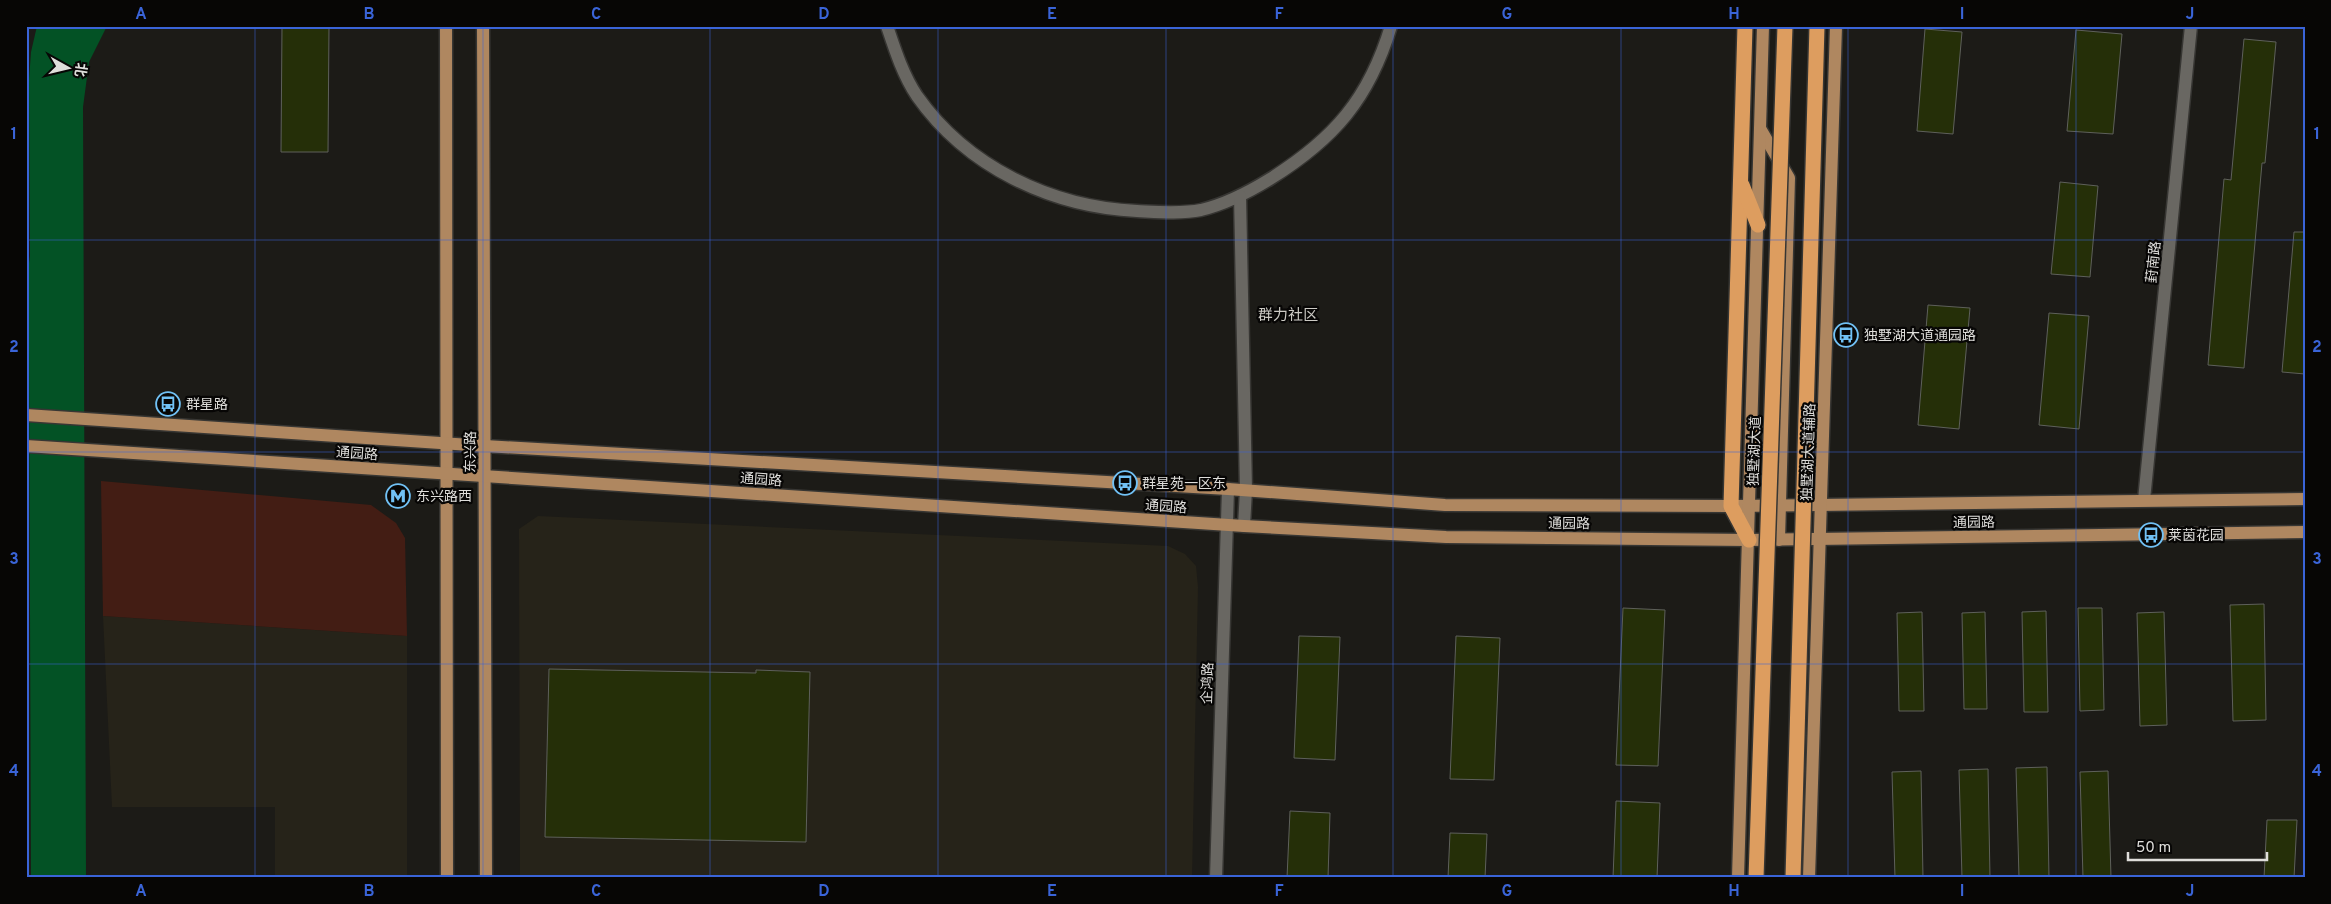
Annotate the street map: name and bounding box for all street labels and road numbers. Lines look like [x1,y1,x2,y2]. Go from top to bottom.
street label: 葑南路 [2144,240,2165,284]
street label: 独墅湖大道辅路 [1799,403,1820,501]
street label: 独墅湖大道 [1746,416,1765,486]
street label: 东兴路 [463,431,480,473]
street label: 通园路 [335,445,378,464]
street label: 通园路 [739,471,782,490]
street label: 通园路 [1144,498,1187,517]
street label: 通园路 [1953,515,1995,532]
street label: 通园路 [1548,516,1590,533]
street label: 企鸿路 [1198,662,1218,704]

